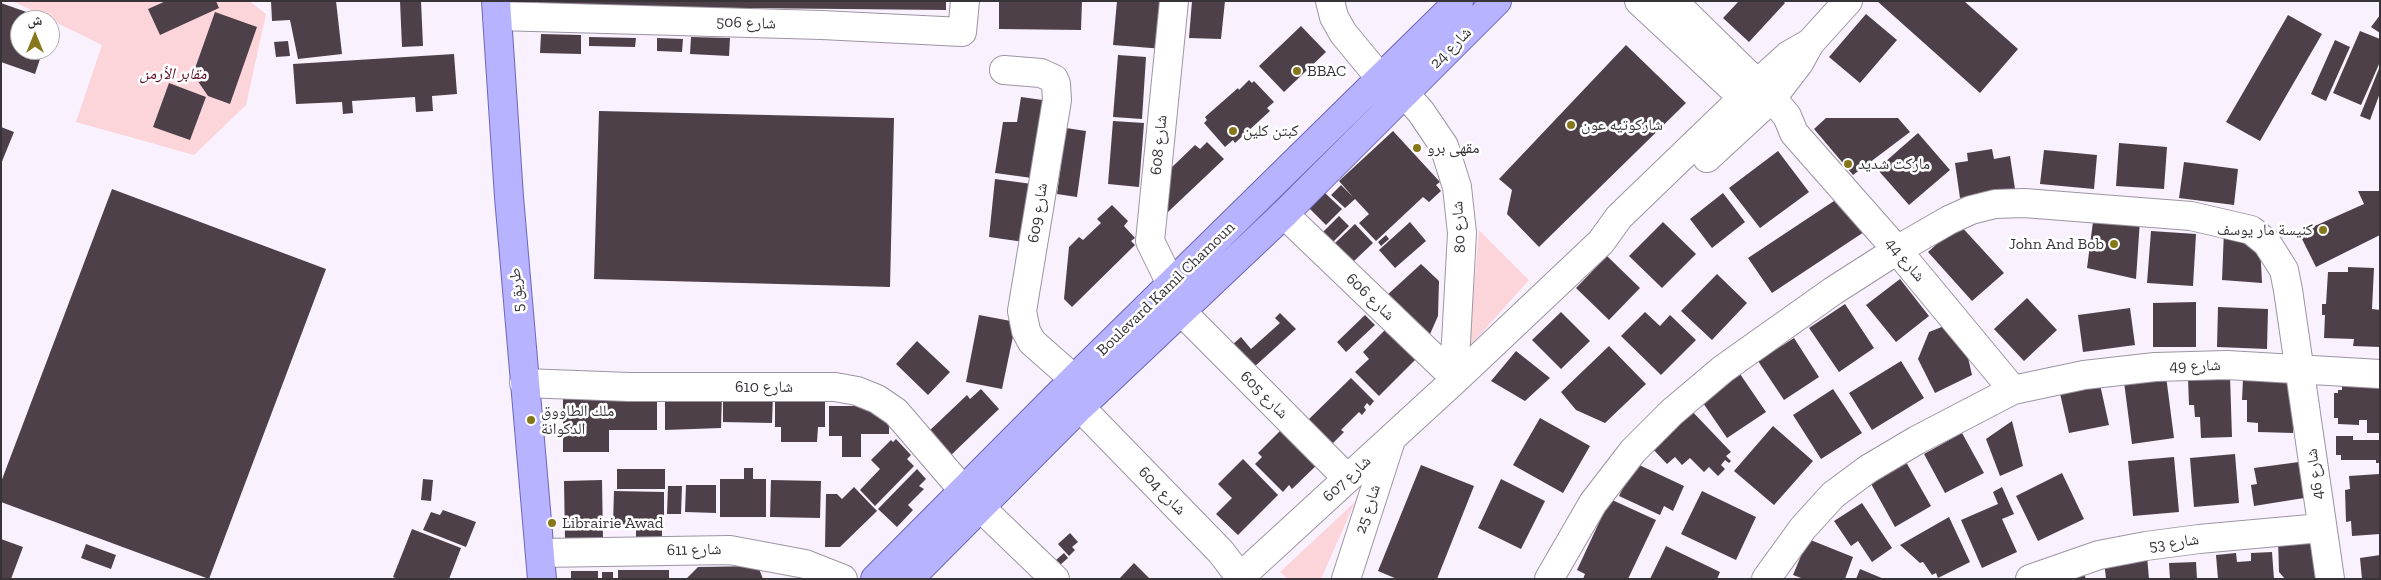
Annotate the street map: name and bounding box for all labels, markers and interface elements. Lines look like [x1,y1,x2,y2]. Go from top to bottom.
north arrow [10,10,60,60]
text: ش [28,12,42,29]
street label: شارع 506 [716,12,776,34]
street label: شارع 24 [1426,23,1476,73]
place label: BBAC [1307,61,1346,81]
park label: مقابر الأرمن [140,64,206,84]
marker: BBAC [1291,65,1303,77]
street label: شارع 608 [1146,114,1172,176]
place label: شاركوتيه عون [1581,115,1663,135]
marker: شاركوتيه عون [1565,119,1577,131]
place label: كبتن كلين [1243,121,1299,141]
marker: كبتن كلين [1227,125,1239,137]
place label: مقهى برو [1427,138,1480,158]
marker: مقهى برو [1411,142,1423,154]
place label: ماركت شديد [1858,154,1930,174]
marker: ماركت شديد [1842,158,1854,170]
street label: شارع 609 [1024,182,1052,244]
street label: شارع 80 [1448,201,1470,253]
street label: Boulevard Kamil Chamoun [1093,218,1239,360]
place label: كنيسة مار يوسف [2217,220,2313,240]
marker: كنيسة مار يوسف [2317,224,2329,236]
street label: شارع 44 [1881,234,1929,286]
place label: John And Bob [2009,234,2104,254]
marker: John And Bob [2108,238,2120,250]
street label: طريق 5 [505,267,529,313]
street label: شارع 606 [1342,269,1398,325]
street label: شارع 49 [2169,356,2221,376]
street label: شارع 605 [1236,367,1292,423]
street label: شارع 610 [735,377,793,397]
place label: ملك الطاووق الدكوانة [541,401,614,439]
marker: ملك الطاووق الدكوانة [525,414,537,426]
street label: شارع 46 [2302,447,2328,501]
street label: شارع 607 [1319,452,1375,506]
street label: شارع 604 [1134,463,1190,519]
street label: شارع 25 [1351,482,1385,536]
place label: Librairie Awad [562,513,664,533]
marker: Librairie Awad [546,517,558,529]
street label: شارع 53 [2148,530,2200,556]
street label: شارع 611 [666,540,722,560]

